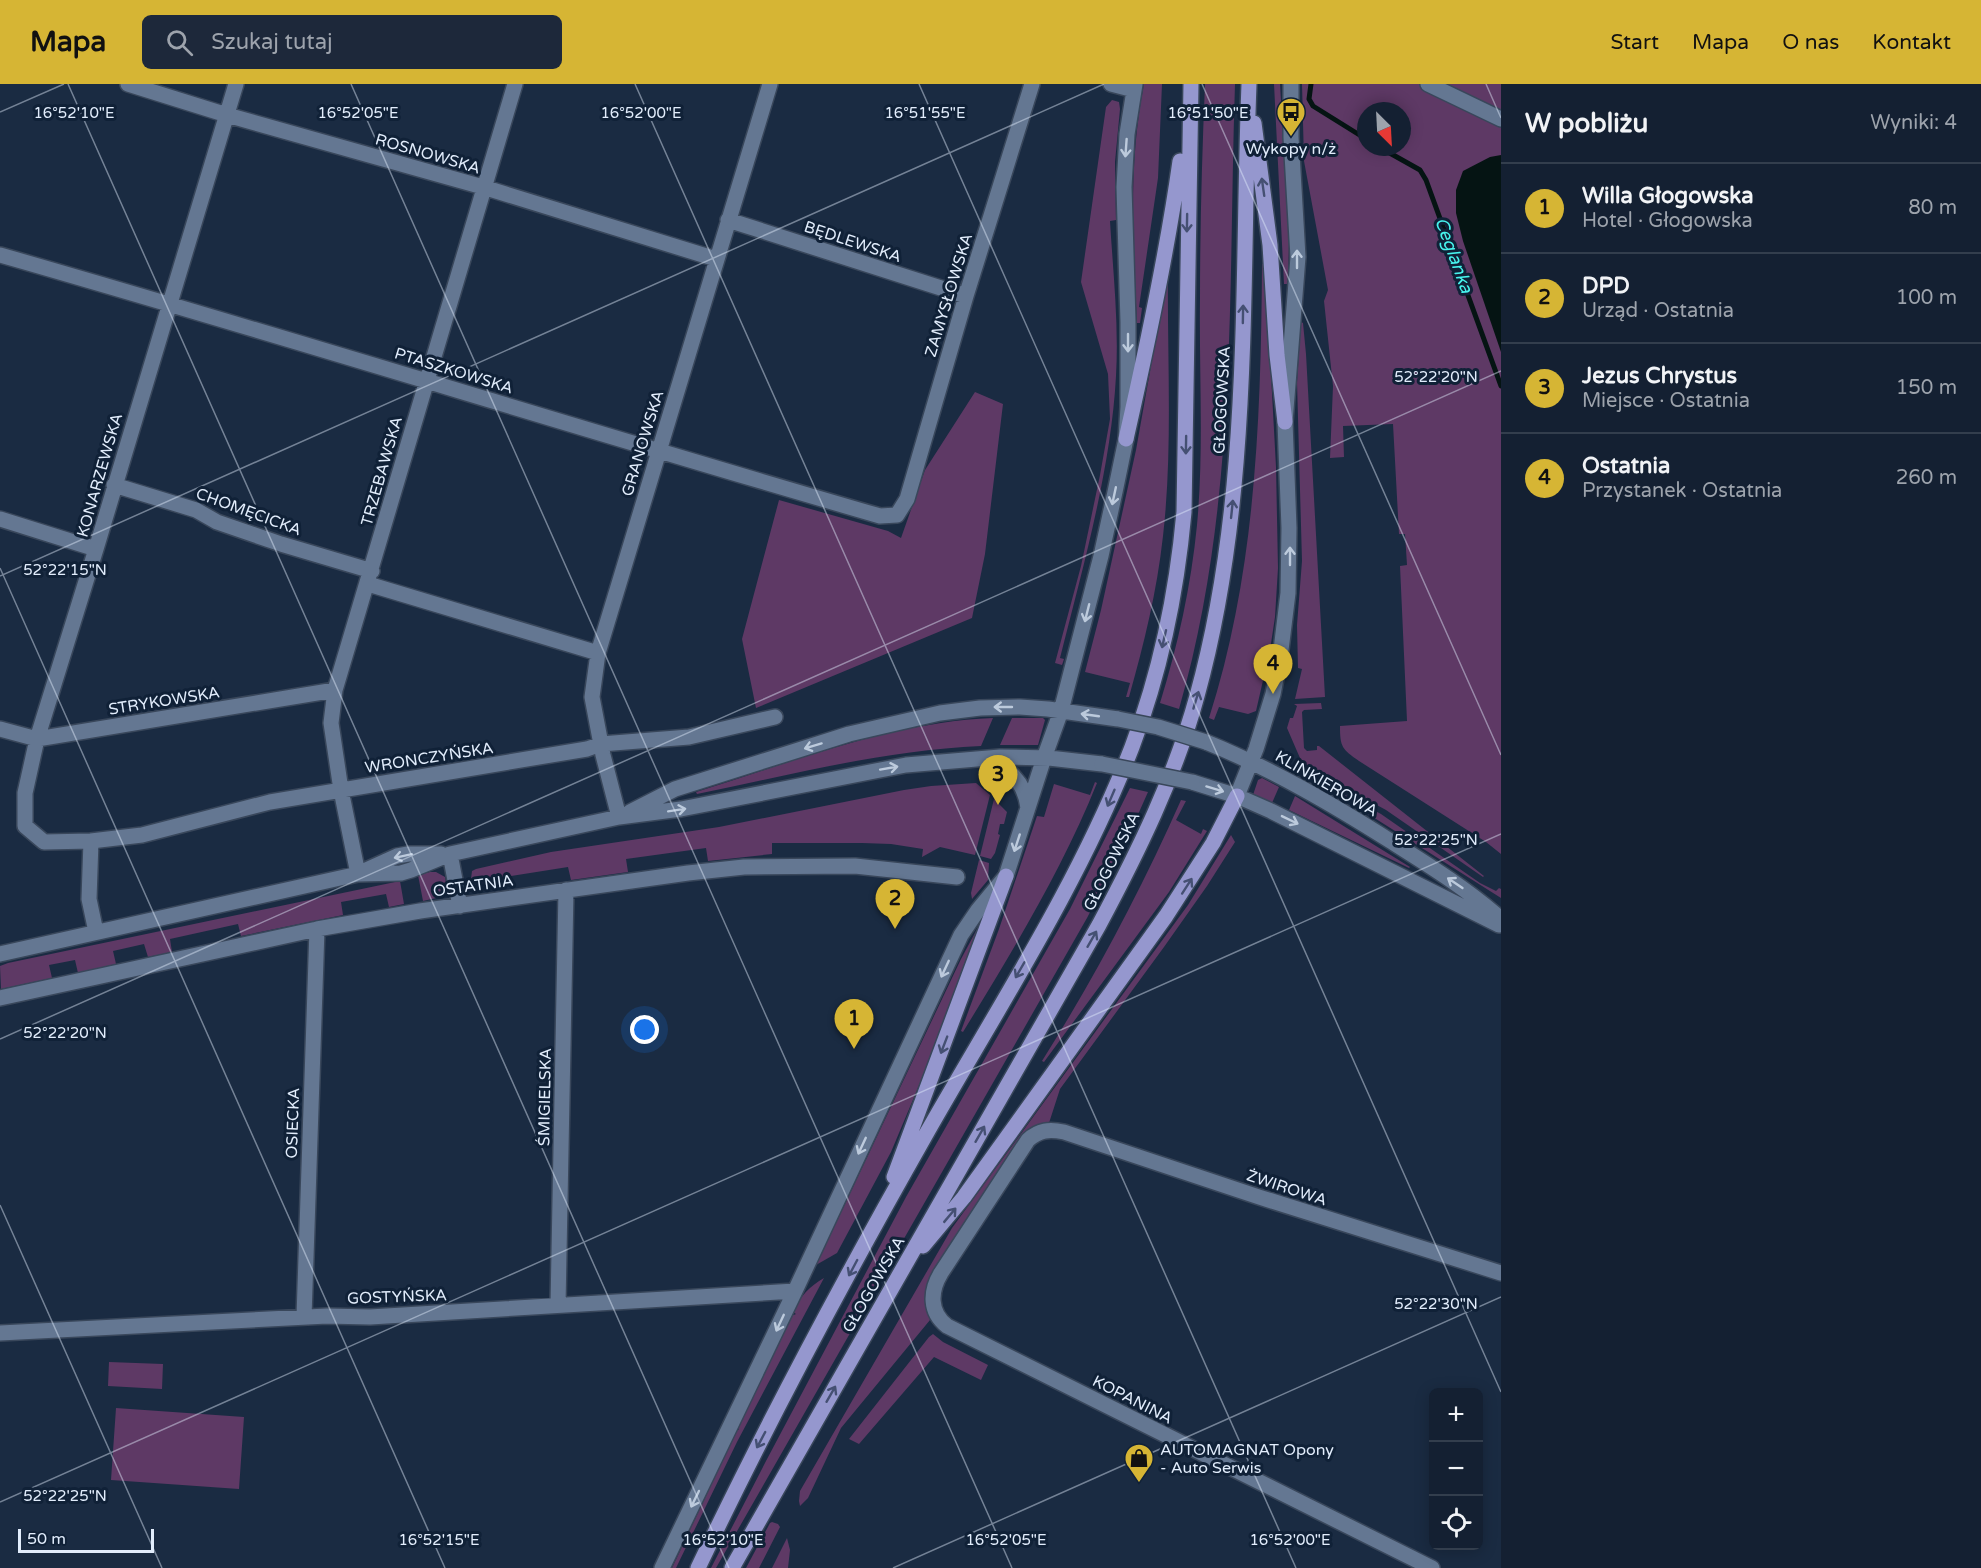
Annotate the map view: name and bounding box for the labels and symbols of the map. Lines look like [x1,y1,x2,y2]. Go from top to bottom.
bus stop icon: Wykopy n/ż [1275,96,1307,138]
north arrow [1357,102,1411,156]
text: 16°52'10"E [33,104,115,122]
text: 16°52'05"E [317,104,399,122]
text: 16°52'00"E [600,104,682,122]
text: 16°51'55"E [884,104,966,122]
text: 16°51'50"E [1167,104,1249,122]
street label: ROSNOWSKA [373,129,483,179]
one-way arrow [1120,138,1131,158]
place label: Wykopy n/ż [1246,139,1336,159]
one-way arrow [1258,178,1269,198]
one-way arrow [1181,213,1193,233]
water label: Ceglanka [1430,214,1478,297]
street label: BĘDLEWSKA [802,217,904,267]
street label: ZAMYSŁOWSKA [921,231,977,360]
one-way arrow [1291,249,1303,269]
one-way arrow [1237,305,1249,325]
one-way arrow [1122,333,1134,353]
street label: PTASZKOWSKA [392,343,516,399]
street label: GŁOGOWSKA [1209,346,1235,454]
text: 52°22'20"N [1394,368,1478,386]
street label: GRANOWSKA [617,388,669,499]
street label: KONARZEWSKA [73,411,127,540]
street label: TRZEBAWSKA [357,414,407,528]
one-way arrow [1180,435,1192,455]
street label: CHOMĘCICKA [193,484,304,540]
one-way arrow [1108,486,1119,505]
one-way arrow [1227,500,1238,519]
one-way arrow [1284,547,1296,567]
text: 52°22'15"N [23,561,107,579]
one-way arrow [1080,603,1092,622]
one-way arrow [1157,629,1169,648]
pin: 4 [1254,644,1292,694]
street label: STRYKOWSKA [107,682,221,720]
one-way arrow [1191,691,1202,710]
one-way arrow [994,701,1014,713]
one-way arrow [1080,709,1100,720]
street label: WRONCZYŃSKA [363,738,495,778]
one-way arrow [804,741,823,752]
street label: KLINKIEROWA [1272,746,1381,821]
pin: 3 [978,756,1018,805]
one-way arrow [879,762,898,773]
one-way arrow [1205,784,1224,795]
one-way arrow [1105,788,1116,807]
one-way arrow [667,804,686,815]
street label: GŁOGOWSKA [1079,809,1145,914]
one-way arrow [1281,814,1299,826]
text: 52°22'25"N [1394,831,1478,849]
one-way arrow [1011,833,1022,852]
one-way arrow [393,851,413,862]
street label: OSTATNIA [432,870,515,902]
one-way arrow [1447,877,1464,889]
one-way arrow [1181,878,1193,895]
pin: 2 [876,880,914,929]
one-way arrow [1087,930,1098,948]
one-way arrow [938,960,950,978]
one-way arrow [1014,961,1025,979]
pin: 1 [834,1000,874,1049]
your location [630,1015,659,1044]
text: 52°22'20"N [23,1024,107,1042]
one-way arrow [938,1036,949,1054]
street label: ŚMIGIELSKA [534,1048,556,1146]
street label: OSIECKA [282,1087,304,1159]
one-way arrow [974,1126,986,1143]
one-way arrow [856,1137,868,1155]
street label: ŻWIROWA [1244,1166,1330,1210]
one-way arrow [943,1207,956,1223]
street label: GŁOGOWSKA [838,1233,910,1336]
one-way arrow [847,1259,859,1276]
street label: GOSTYŃSKA [347,1285,447,1309]
text: 52°22'30"N [1394,1295,1478,1313]
one-way arrow [773,1313,785,1331]
street label: KOPANINA [1089,1371,1176,1429]
one-way arrow [825,1386,837,1403]
one-way arrow [755,1431,767,1448]
place label: AUTOMAGNAT Opony - Auto Serwis [1160,1440,1334,1478]
shop icon: AUTOMAGNAT Opony - Auto Serwis [1123,1442,1155,1484]
text: 52°22'25"N [23,1487,107,1505]
one-way arrow [689,1489,701,1507]
scale bar [18,1526,154,1554]
text: 16°52'15"E [398,1531,480,1549]
text: 16°52'10"E [682,1531,764,1549]
text: 16°52'05"E [965,1531,1047,1549]
text: 16°52'00"E [1249,1531,1331,1549]

